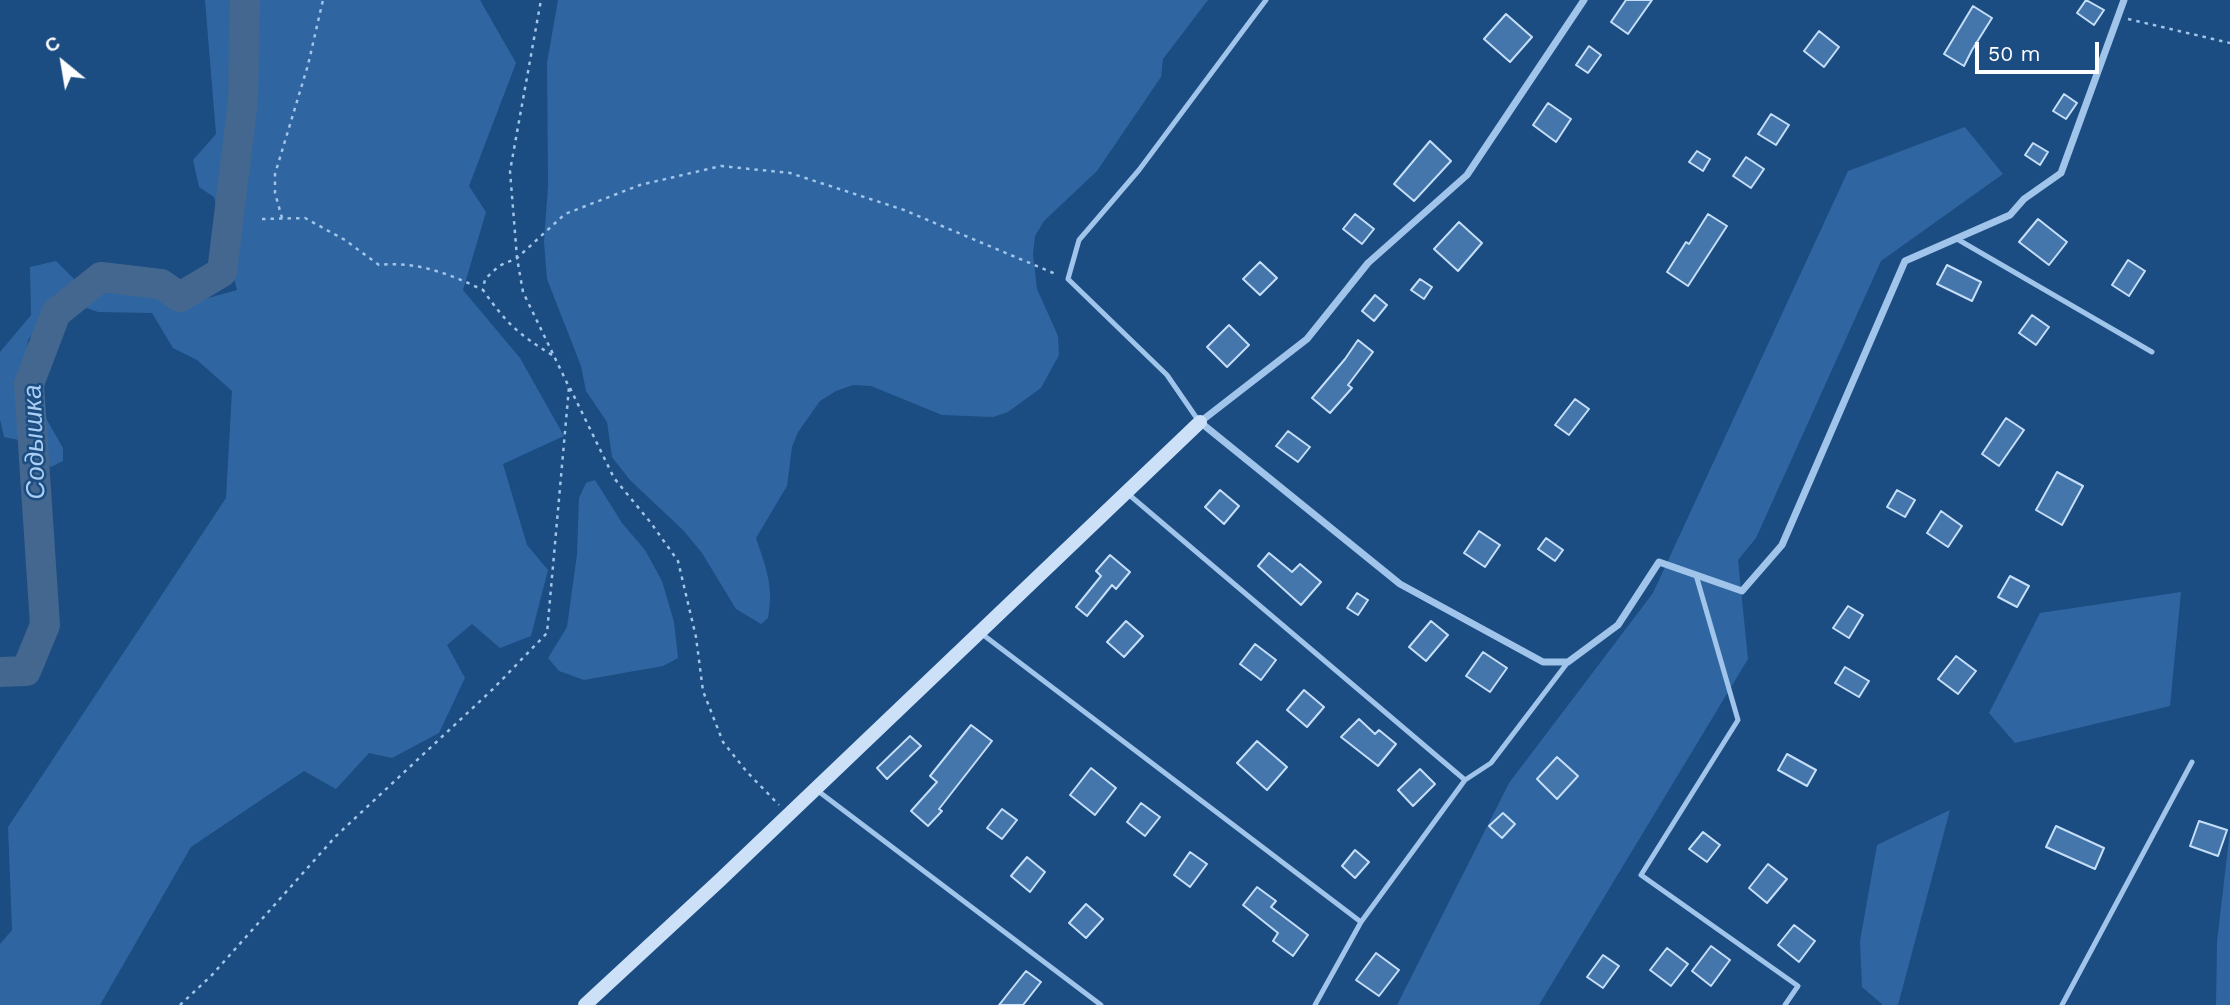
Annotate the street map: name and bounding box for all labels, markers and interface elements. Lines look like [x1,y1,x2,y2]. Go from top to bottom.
north arrow [28,28,98,98]
scale bar [1978,28,2102,72]
text: С [41,31,64,58]
text: 50 m [1988,41,2040,66]
water label: Содышка [17,384,53,500]

